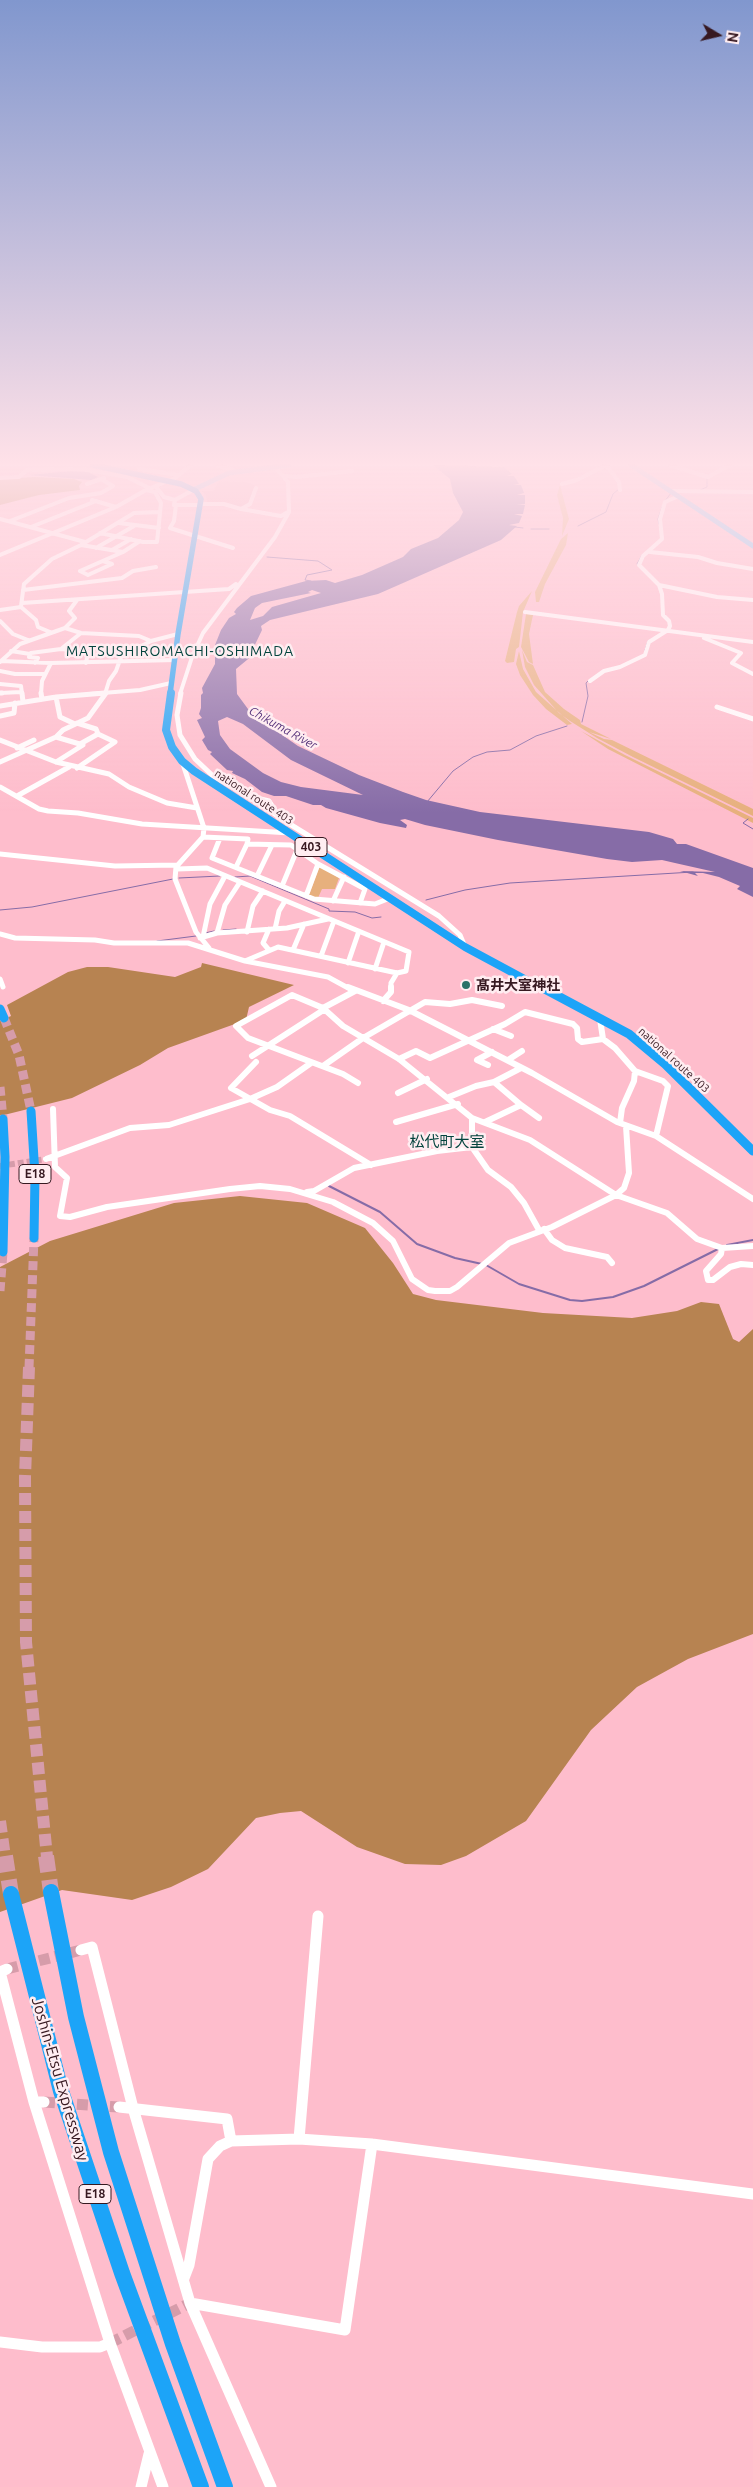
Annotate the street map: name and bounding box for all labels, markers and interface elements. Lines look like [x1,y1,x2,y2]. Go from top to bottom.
north arrow [693,10,743,60]
text: N [724,31,742,44]
district label: MATSUSHIROMACHI-OSHIMADA [63,643,297,659]
water label: Chikuma River [246,703,320,753]
street label: national route 403 [212,767,296,827]
road number: 403 [295,838,327,856]
place label: 髙井大室神社 [476,977,560,993]
marker: 髙井大室神社 [460,979,472,991]
street label: national route 403 [636,1025,712,1095]
district label: 松代町大室 [410,1133,484,1151]
road number: E18 [19,1164,51,1184]
street label: Joshin-Etsu Expressway [27,1995,93,2163]
road number: E18 [79,2184,111,2204]

